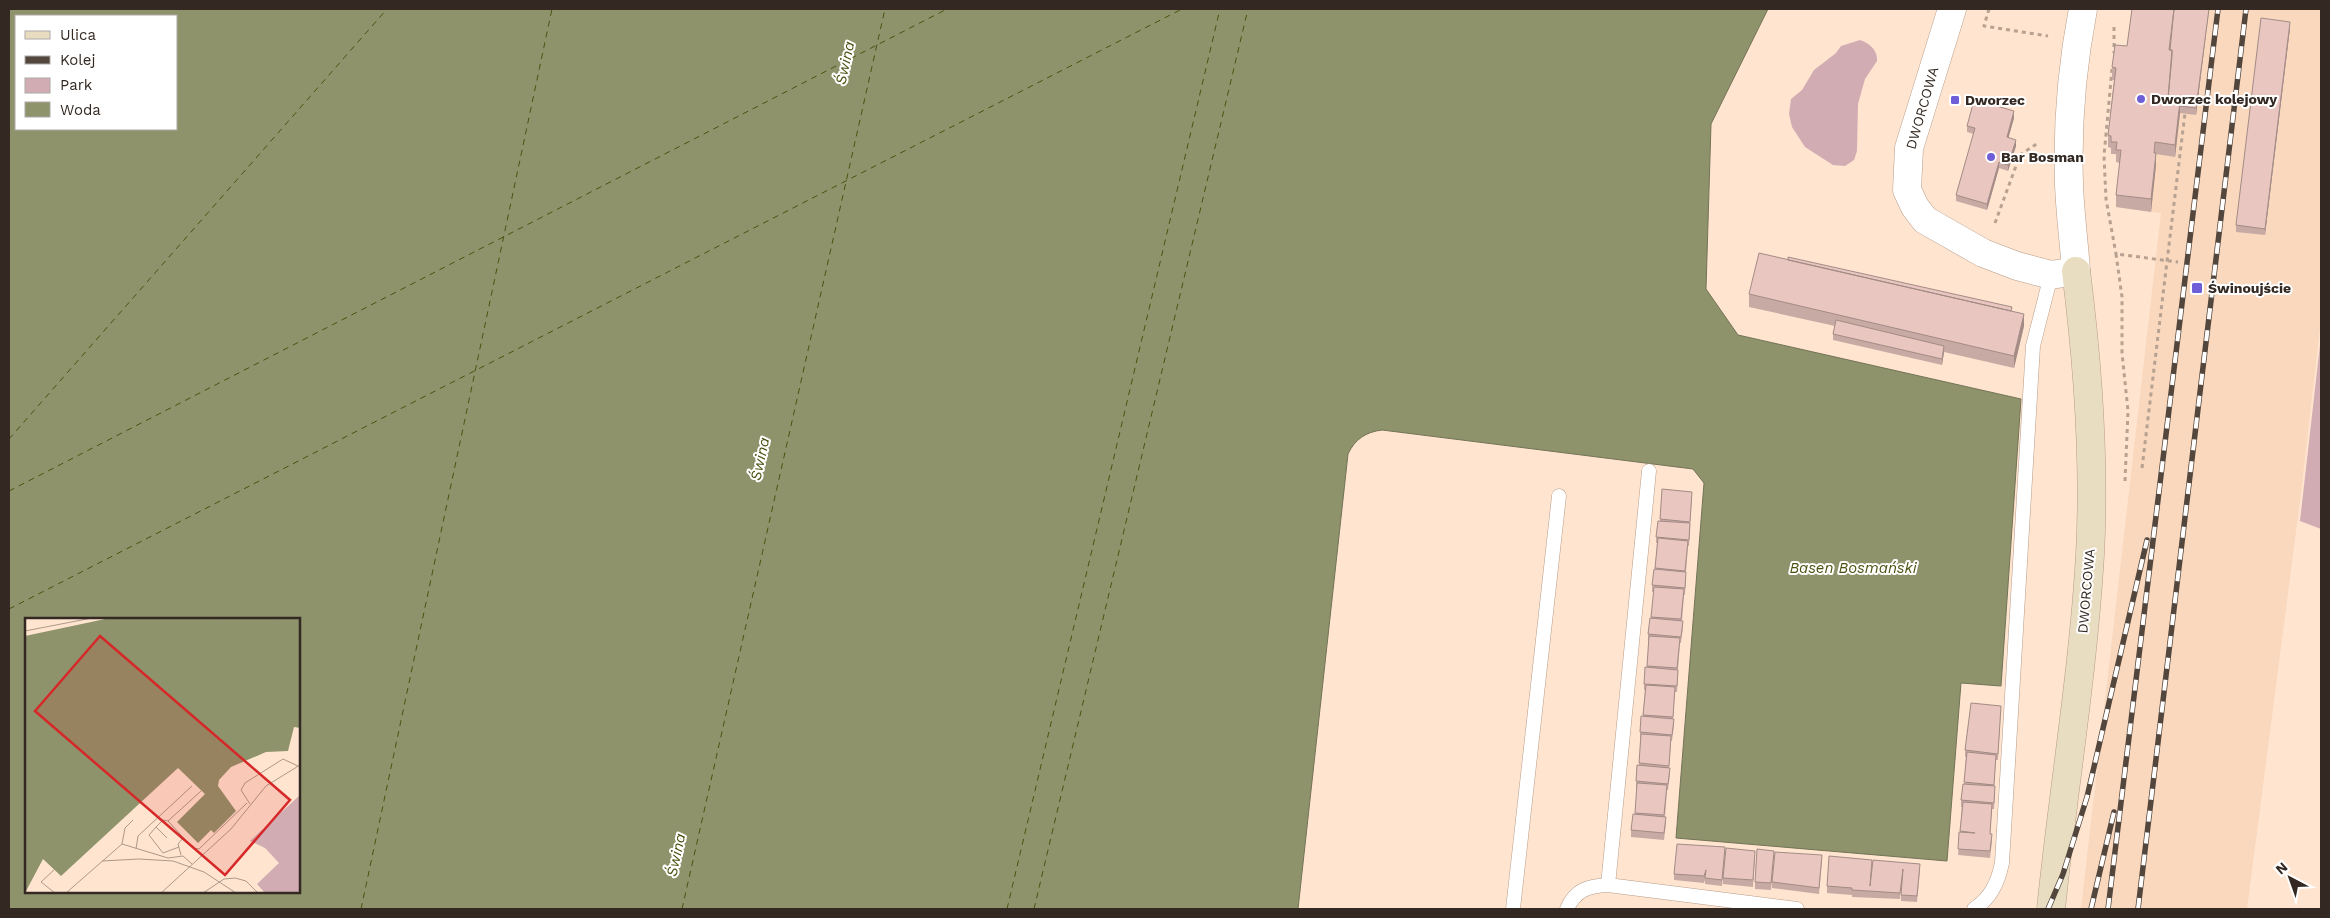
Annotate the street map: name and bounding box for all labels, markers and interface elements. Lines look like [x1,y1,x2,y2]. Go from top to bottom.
legend [15,15,178,130]
text: Ulica [60,26,97,44]
water label: Świna [831,40,858,86]
text: Kolej [60,51,95,69]
street label: DWORCOWA [1903,65,1941,151]
text: Park [60,76,93,94]
place label: Dworzec kolejowy [2151,91,2277,107]
place label: Dworzec [1965,92,2025,108]
marker: Dworzec kolejowy [2135,93,2147,105]
marker: Dworzec [1949,94,1961,106]
text: Woda [60,101,101,119]
place label: Bar Bosman [2001,149,2084,165]
marker: Bar Bosman [1985,151,1997,163]
place label: Świnoujście [2208,280,2291,296]
marker: Świnoujście [2190,281,2204,295]
water label: Świna [746,436,773,482]
street label: DWORCOWA [2074,548,2098,634]
water label: Basen Bosmański [1789,559,1918,577]
inset map [25,618,300,893]
water label: Świna [662,832,689,878]
north arrow [2265,853,2315,903]
text: N [2272,859,2291,878]

